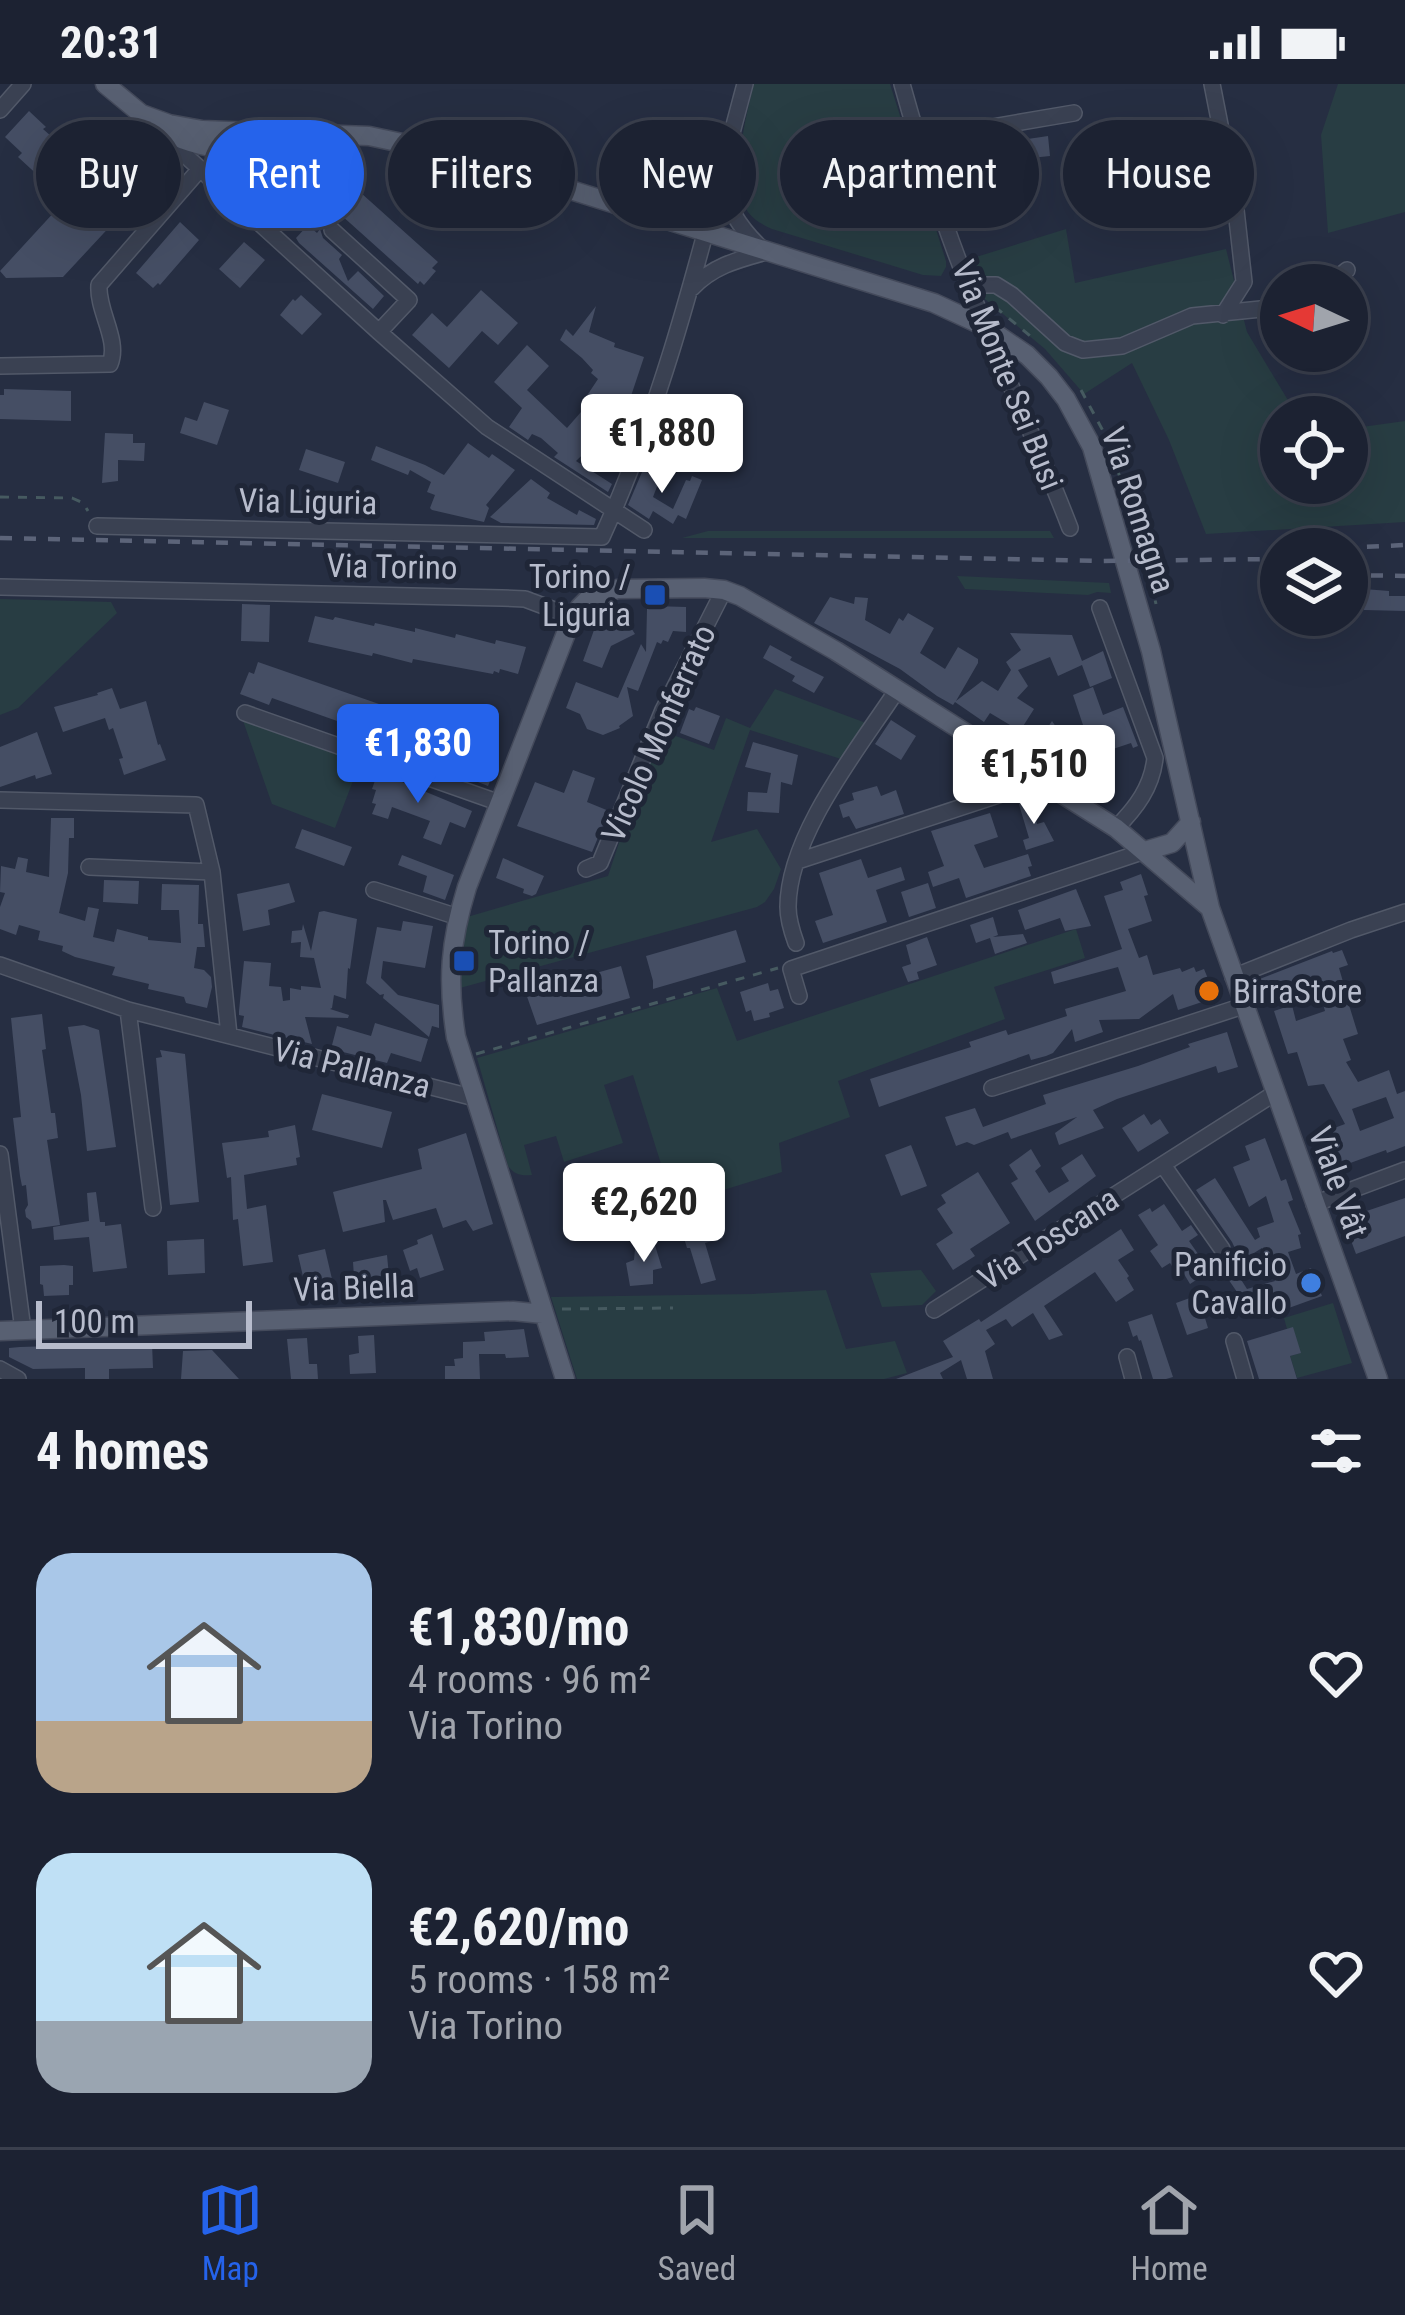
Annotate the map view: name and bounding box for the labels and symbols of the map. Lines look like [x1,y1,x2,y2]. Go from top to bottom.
street label: Via Monte Sei Busi [944,255,1071,496]
north arrow [1260,264,1368,372]
pin: €1,880 [564,394,760,496]
street label: Via Romagna [1093,422,1184,598]
street label: Via Liguria [238,481,378,522]
street label: Via Torino [326,546,458,587]
place label: Torino / Liguria [529,557,631,634]
marker: Torino / Liguria [642,582,668,608]
street label: Vicolo Monferrato [593,618,724,848]
pin: €1,830 [320,704,516,806]
pin: €1,510 [936,725,1132,827]
place label: Torino / Pallanza [488,923,599,1000]
marker: Torino / Pallanza [451,948,477,974]
place label: BirraStore [1233,972,1362,1011]
marker: BirraStore [1196,978,1222,1004]
street label: Via Pallanza [269,1029,435,1106]
street label: Viale Vât [1300,1121,1377,1243]
pin: €2,620 [546,1163,742,1265]
street label: Via Toscana [971,1179,1126,1298]
place label: Panificio Cavallo [1174,1245,1287,1322]
street label: Via Biella [293,1266,415,1309]
marker: Panificio Cavallo [1298,1270,1324,1296]
scale bar [36,1295,252,1348]

